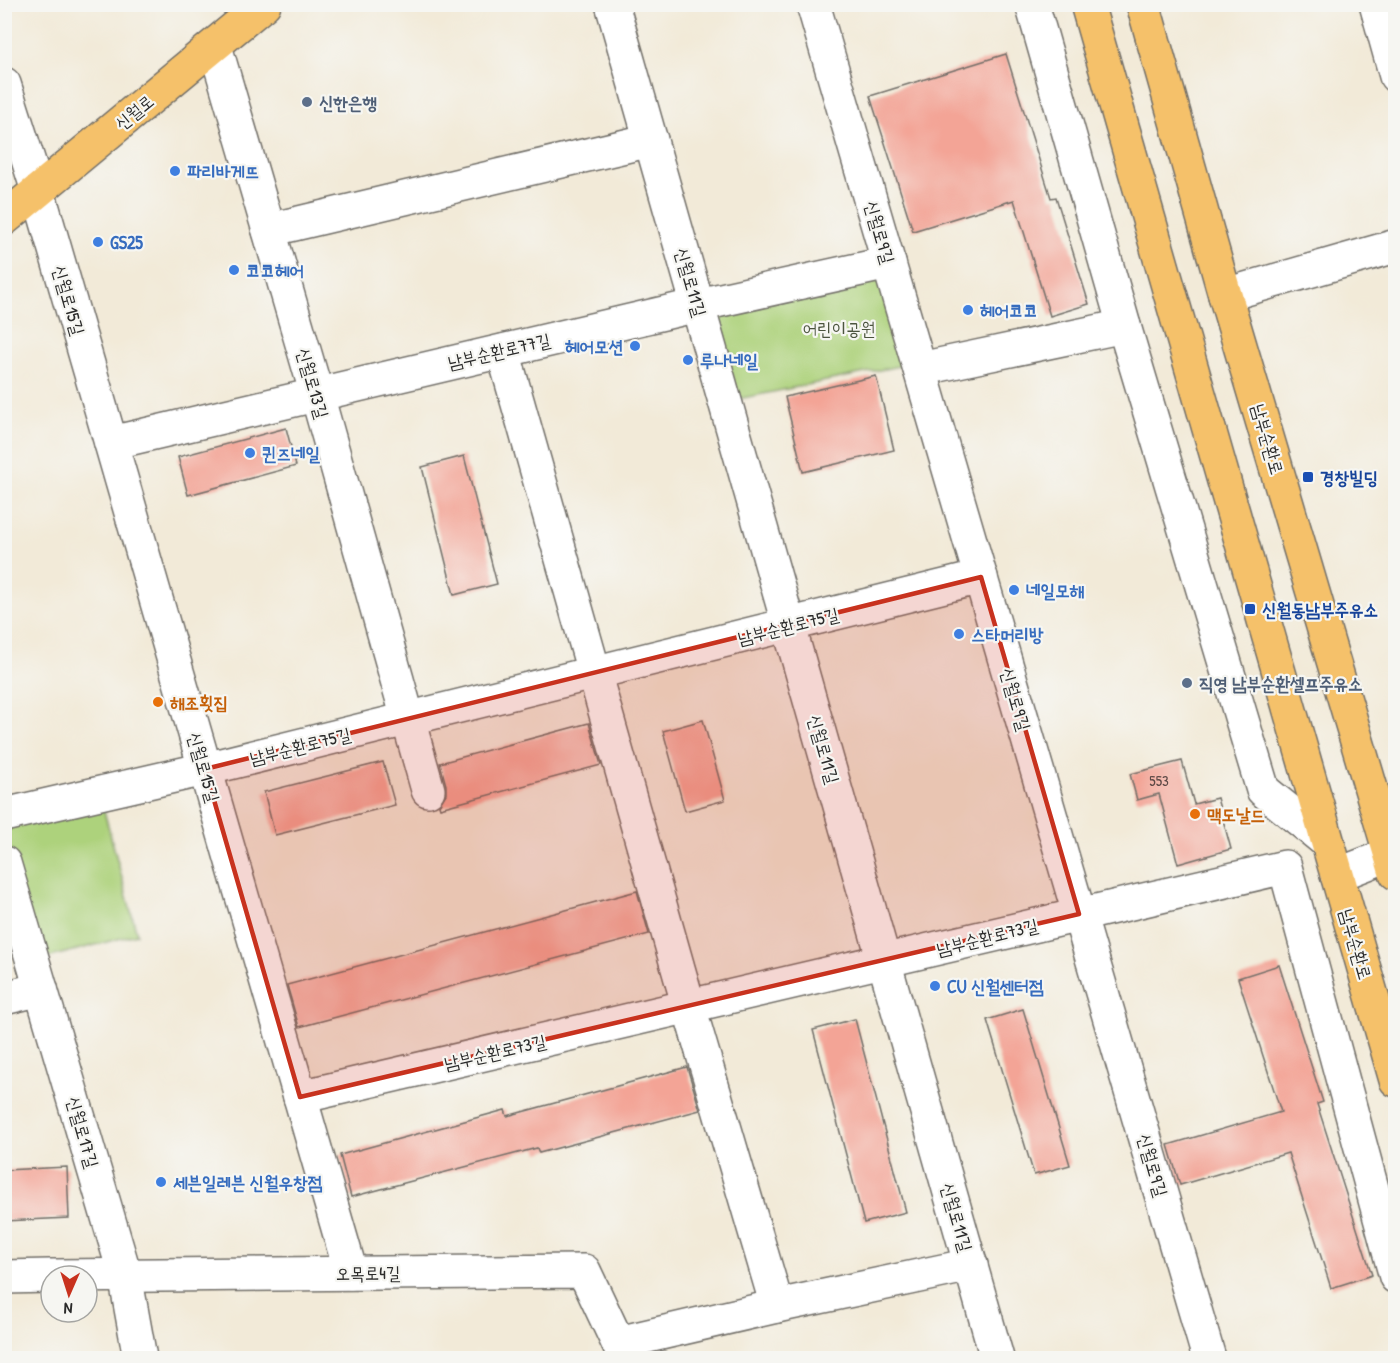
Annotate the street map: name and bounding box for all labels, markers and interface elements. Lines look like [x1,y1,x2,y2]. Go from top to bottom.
street label: 신월로 [109,89,159,135]
place label: 신한은행 [319,90,377,115]
marker: 신한은행 [300,95,314,109]
place label: 파리바게뜨 [187,159,259,184]
marker: 파리바게뜨 [168,164,182,178]
street label: 신월로9길 [859,198,901,267]
place label: GS25 [110,230,143,255]
marker: GS25 [91,235,105,249]
street label: 신월로11길 [669,244,713,320]
place label: 코코헤어 [246,258,304,283]
street label: 신월로15길 [47,262,91,339]
marker: 코코헤어 [227,263,241,277]
place label: 헤어코코 [980,298,1038,323]
marker: 헤어코코 [961,303,975,317]
park label: 어린이공원 [803,316,875,341]
street label: 남부순환로77길 [445,327,553,375]
place label: 헤어모션 [565,334,623,359]
marker: 헤어모션 [628,339,642,353]
street label: 신월로13길 [291,345,335,422]
place label: 루나네일 [700,348,758,373]
marker: 루나네일 [681,353,695,367]
street label: 남부순환로 [1246,401,1290,477]
place label: 퀸즈네일 [262,441,320,466]
marker: 퀸즈네일 [243,446,257,460]
place label: 경창빌딩 [1320,465,1378,490]
marker: 경창빌딩 [1301,470,1315,484]
place label: 네일모해 [1026,578,1084,603]
marker: 네일모해 [1007,583,1021,597]
place label: 신월동남부주유소 [1262,597,1378,622]
street label: 남부순환로75길 [735,601,842,651]
marker: 신월동남부주유소 [1243,602,1257,616]
place label: 스타머리방 [971,622,1044,647]
marker: 스타머리방 [952,627,966,641]
street label: 신월로9길 [995,665,1037,734]
place label: 직영 남부순환셀프주유소 [1199,671,1362,696]
marker: 직영 남부순환셀프주유소 [1180,676,1194,690]
place label: 해조횟집 [170,690,228,715]
marker: 해조횟집 [151,695,165,709]
street label: 신월로11길 [802,711,846,787]
street label: 남부순환로75길 [247,721,354,771]
street label: 신월로15길 [182,729,226,806]
house number: 553 [1149,770,1169,791]
place label: 맥도날드 [1207,802,1265,827]
marker: 맥도날드 [1188,807,1202,821]
street label: 남부순환로 [1334,906,1378,982]
street label: 남부순환로73길 [934,912,1041,962]
place label: CU 신월센터점 [947,974,1044,999]
marker: CU 신월센터점 [928,979,942,993]
street label: 남부순환로73길 [442,1028,549,1076]
street label: 신월로17길 [61,1093,105,1171]
street label: 신월로9길 [1132,1131,1174,1200]
place label: 세븐일레븐 신월우창점 [173,1170,322,1195]
marker: 세븐일레븐 신월우창점 [154,1175,168,1189]
street label: 신월로11길 [935,1179,979,1255]
street label: 오목로4길 [335,1260,401,1286]
north arrow [39,1264,99,1324]
text: N [63,1298,73,1320]

